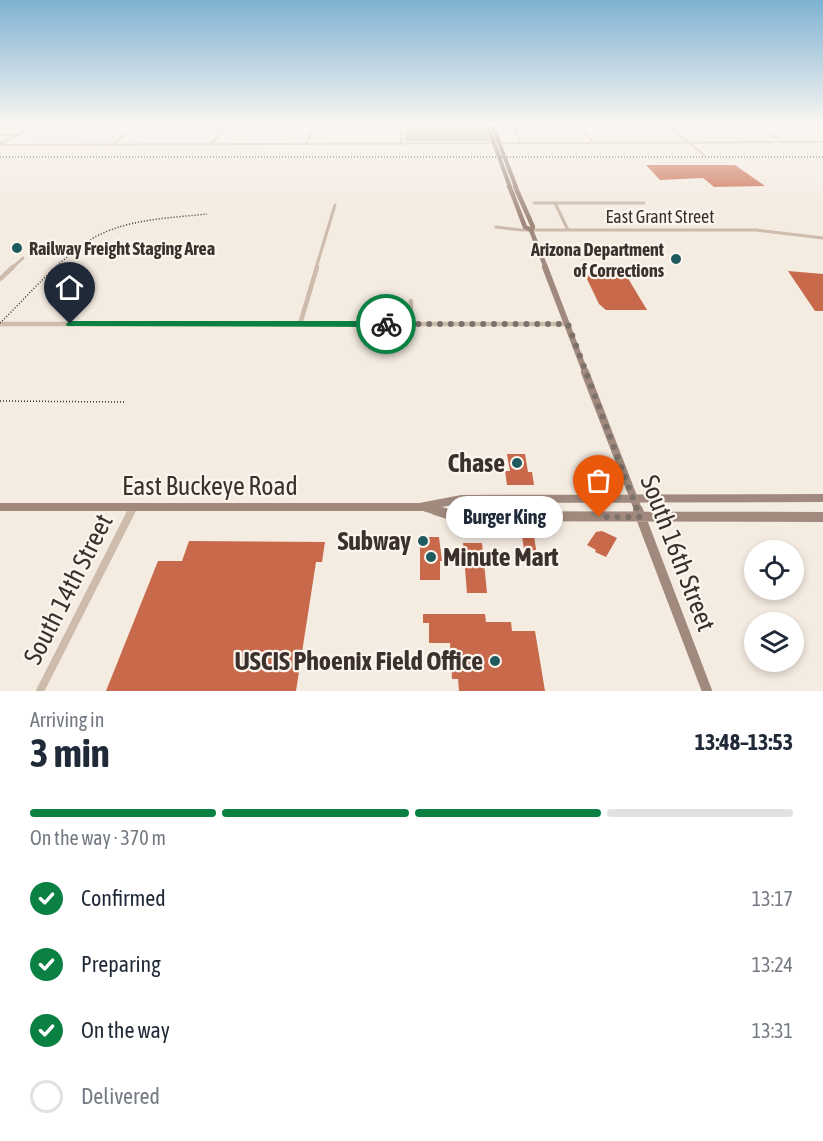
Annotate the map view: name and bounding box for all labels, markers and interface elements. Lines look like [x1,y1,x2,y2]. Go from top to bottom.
street label: East Grant Street [606,206,714,227]
place label: Railway Freight Staging Area [29,238,215,259]
place label: Arizona Department of Corrections [530,239,665,281]
marker: Railway Freight Staging Area [10,241,24,255]
marker: Arizona Department of Corrections [669,252,683,266]
pin [44,262,95,324]
icon: home [53,271,86,304]
courier [356,294,416,354]
icon: bike [370,308,403,341]
place label: Chase [448,448,505,478]
pin [573,455,624,517]
marker: Chase [510,456,524,470]
icon: bag [582,464,615,497]
street label: East Buckeye Road [122,471,298,501]
street label: South 16th Street [635,471,721,635]
callout: Burger King [446,496,563,538]
text: Burger King [463,505,546,528]
street label: South 14th Street [17,509,119,669]
place label: Subway [337,526,411,556]
marker: Subway [416,534,430,548]
map controls [744,540,804,672]
button: locate [744,540,804,600]
place label: Minute Mart [443,542,559,572]
marker: Minute Mart [424,550,438,564]
button: layers [744,612,804,672]
place label: USCIS Phoenix Field Office [234,646,483,676]
marker: USCIS Phoenix Field Office [488,654,502,668]
text: Arriving in [30,708,104,731]
text: 13:48–13:53 [695,729,793,755]
text: 3 min [30,731,110,775]
text: On the way · 370 m [30,826,166,849]
icon: check [30,882,63,915]
text: Confirmed [81,885,166,911]
text: 13:17 [752,887,793,910]
icon: check [30,948,63,981]
text: Preparing [81,951,161,977]
text: 13:24 [752,953,793,976]
icon: check [30,1014,63,1047]
text: On the way [81,1017,170,1043]
text: 13:31 [752,1019,793,1042]
text: Delivered [81,1083,160,1109]

